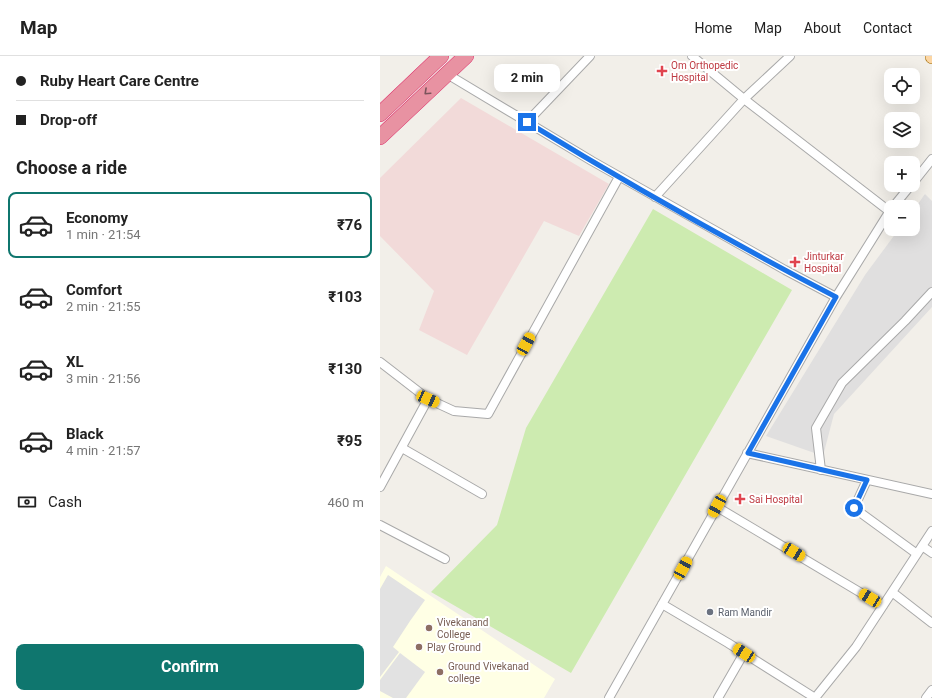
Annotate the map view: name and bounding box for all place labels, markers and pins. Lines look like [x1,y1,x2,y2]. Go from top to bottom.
place label: Om Orthopedic Hospital [671,60,738,83]
marker: Om Orthopedic Hospital [656,65,668,77]
place label: Jinturkar Hospital [804,251,844,274]
marker: Jinturkar Hospital [789,256,801,268]
marker: Sai Hospital [734,493,746,505]
place label: Sai Hospital [749,494,802,505]
marker: Ram Mandir [705,607,715,617]
place label: Ram Mandir [718,607,773,618]
place label: Vivekanand College [437,617,489,640]
marker: Vivekanand College [424,623,434,633]
marker: Play Ground [414,642,424,652]
place label: Play Ground [427,642,481,653]
place label: Ground Vivekanad college [448,661,529,684]
marker: Ground Vivekanad college [435,667,445,677]

